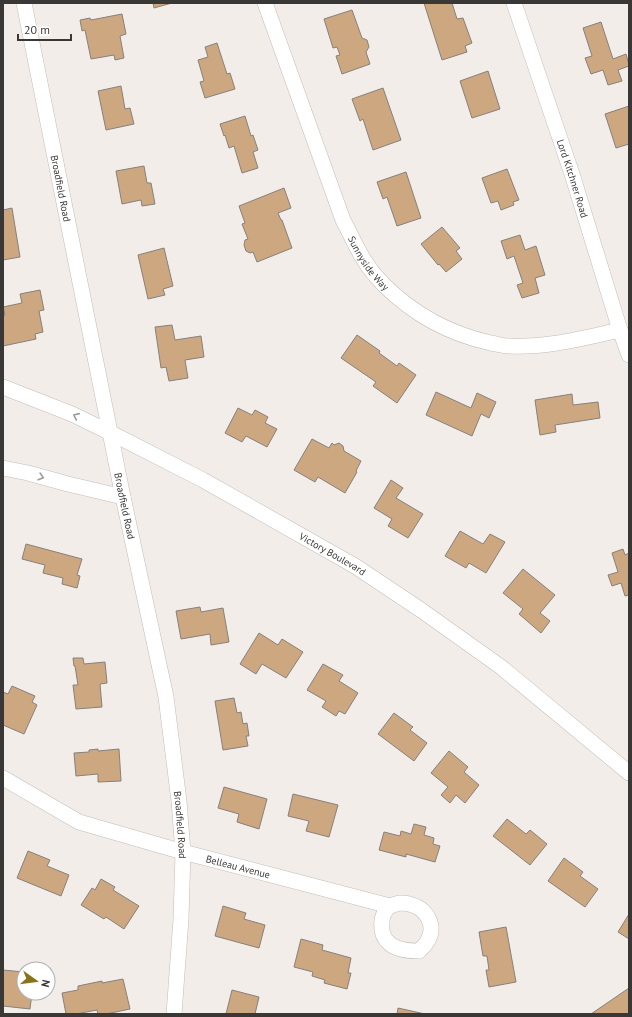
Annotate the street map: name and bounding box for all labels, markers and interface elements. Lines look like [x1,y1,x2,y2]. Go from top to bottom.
scale bar [18,16,71,42]
text: 20 m [24,22,50,37]
street label: Lord Kitchner Road [554,138,591,219]
street label: Broadfield Road [48,154,74,223]
street label: Sunnyside Way [345,234,392,294]
one-way arrow [72,413,80,421]
one-way arrow [37,472,44,481]
street label: Broadfield Road [111,472,138,541]
street label: Victory Boulevard [296,529,368,579]
street label: Broadfield Road [171,790,189,859]
street label: Belleau Avenue [204,852,271,881]
north arrow [16,961,56,1001]
text: N [38,978,53,989]

